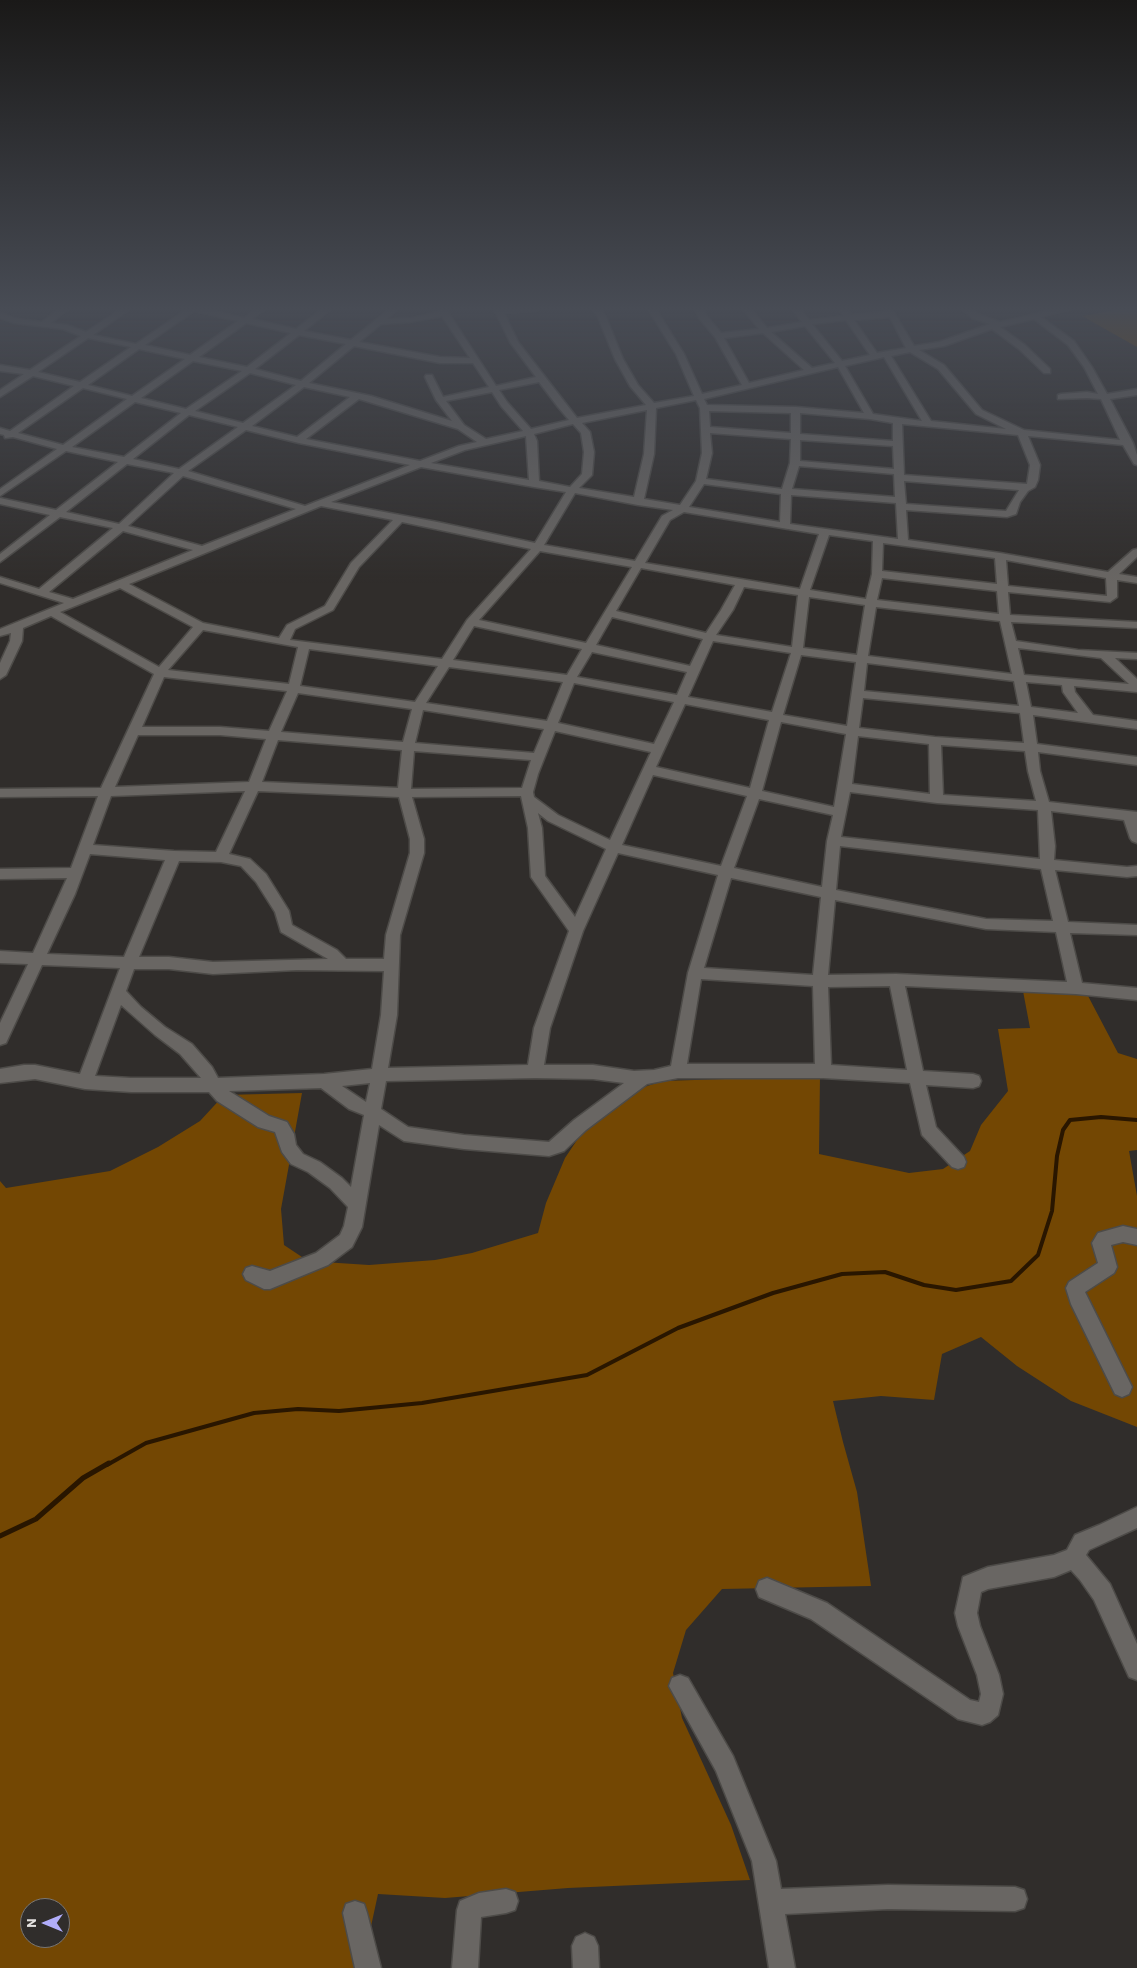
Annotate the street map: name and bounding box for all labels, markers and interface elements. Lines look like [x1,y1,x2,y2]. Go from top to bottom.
north arrow [20,1898,70,1948]
text: N [22,1918,39,1928]

